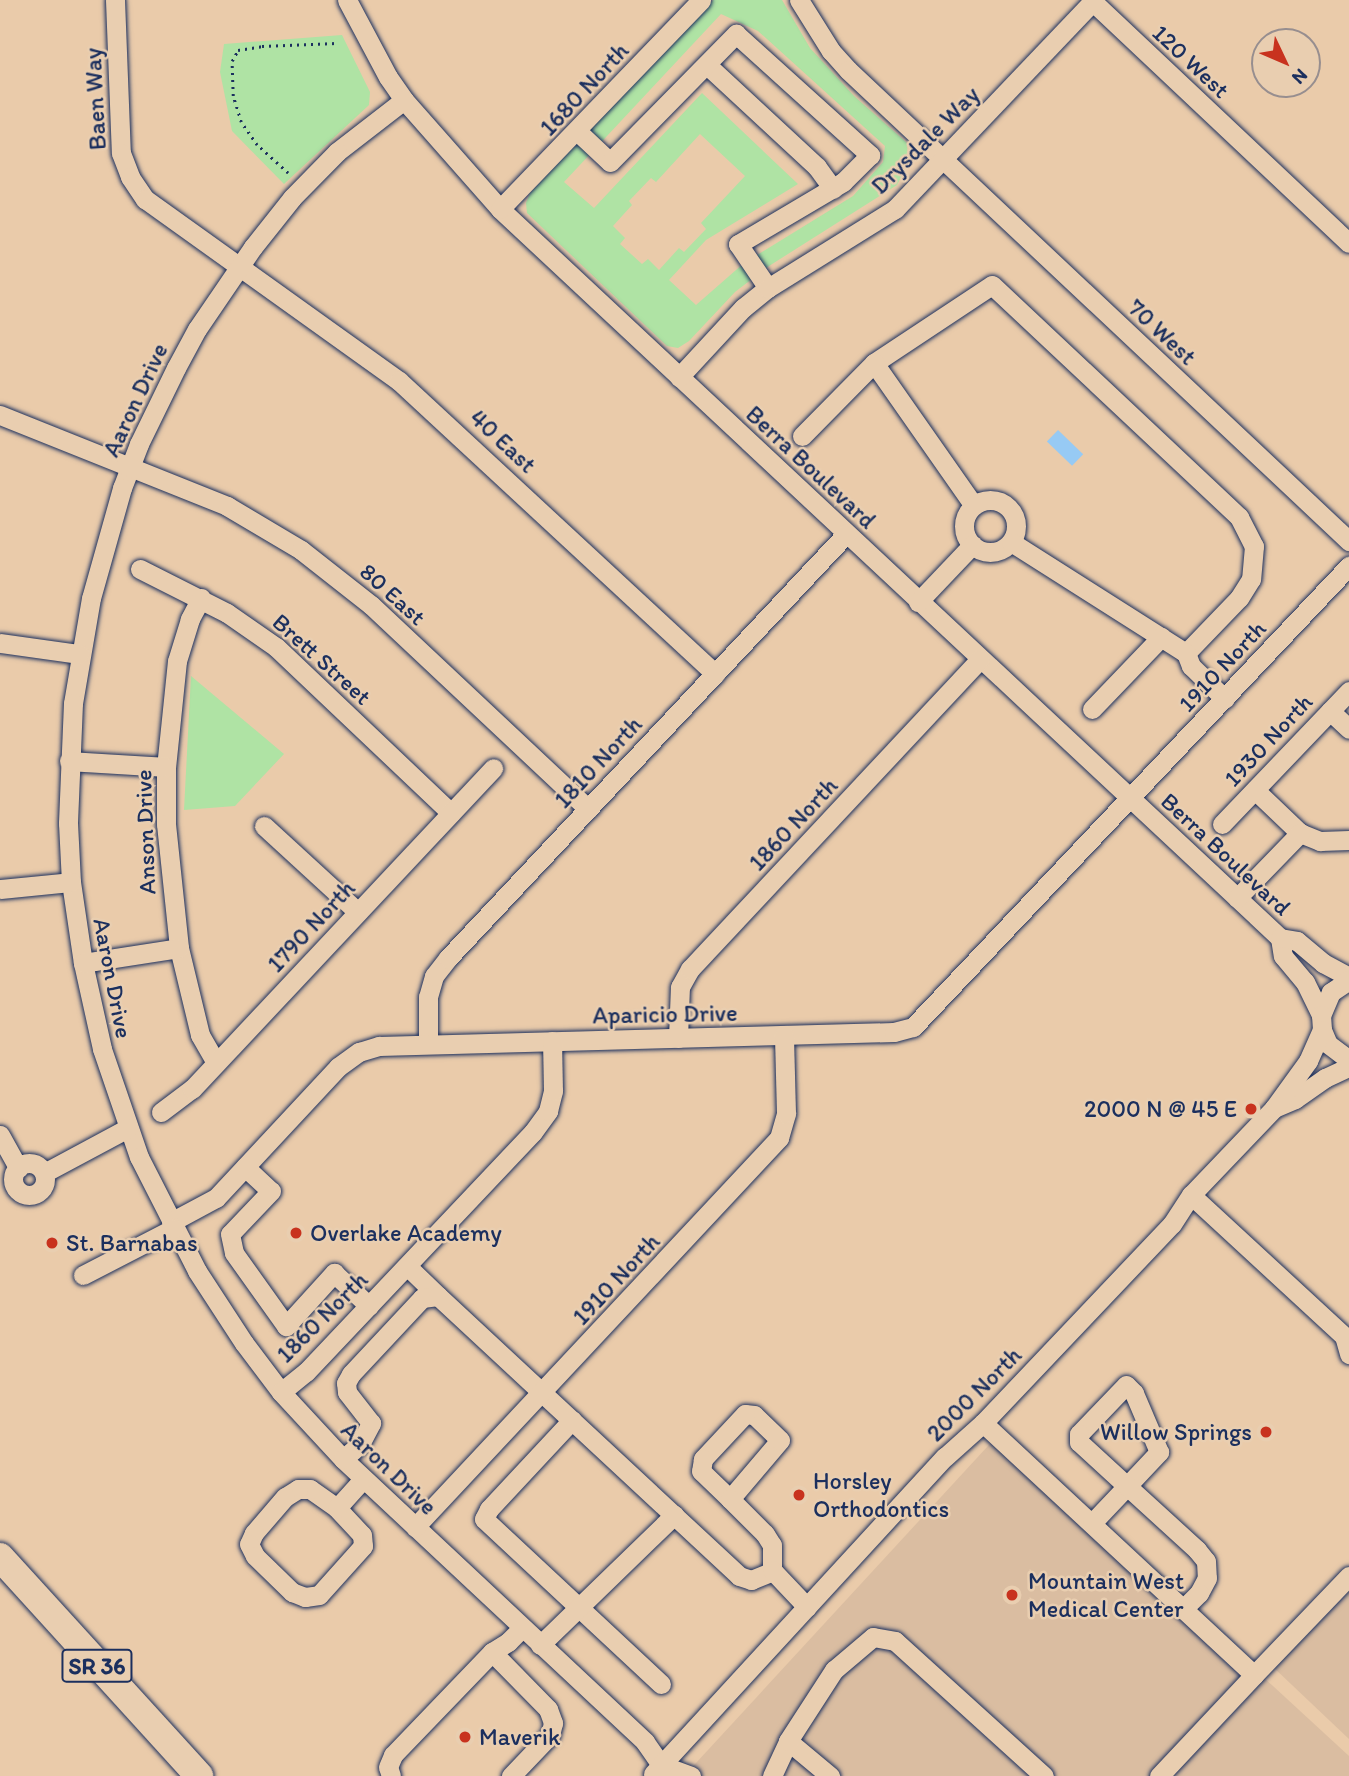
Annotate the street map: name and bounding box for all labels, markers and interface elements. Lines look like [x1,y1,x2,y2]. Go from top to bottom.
street label: 120 West [1147,18,1235,104]
north arrow [1251,28,1321,98]
street label: 1680 North [534,36,634,142]
street label: Baen Way [78,48,112,150]
text: N [1287,64,1313,89]
street label: Drysdale Way [865,80,985,200]
street label: 70 West [1122,293,1202,371]
street label: Aaron Drive [96,339,174,461]
street label: Berra Boulevard [740,399,882,535]
street label: 40 East [464,403,542,479]
street label: 80 East [354,557,432,631]
street label: Brett Street [267,607,377,711]
street label: 1910 North [1172,614,1272,718]
street label: 1930 North [1218,688,1318,792]
street label: 1810 North [548,710,648,814]
street label: Anson Drive [128,769,162,895]
street label: 1860 North [743,771,843,877]
street label: Berra Boulevard [1155,786,1297,922]
street label: 1790 North [261,874,361,978]
street label: Aaron Drive [87,915,139,1041]
street label: Aparicio Drive [592,998,738,1030]
place label: 2000 N @ 45 E [1084,1095,1237,1123]
marker: 2000 N @ 45 E [1243,1101,1259,1117]
place label: Overlake Academy [310,1219,502,1247]
marker: Overlake Academy [288,1225,304,1241]
street label: 1910 North [566,1227,666,1331]
place label: St. Barnabas [66,1229,198,1257]
marker: St. Barnabas [44,1235,60,1251]
street label: 1860 North [270,1265,374,1369]
street label: 2000 North [921,1341,1027,1447]
street label: Aaron Drive [335,1415,443,1521]
place label: Willow Springs [1100,1418,1252,1446]
marker: Willow Springs [1258,1424,1274,1440]
place label: Horsley Orthodontics [813,1467,949,1523]
marker: Horsley Orthodontics [791,1487,807,1503]
place label: Mountain West Medical Center [1028,1567,1184,1623]
marker: Mountain West Medical Center [1002,1585,1022,1605]
road number: SR 36 [60,1646,134,1686]
place label: Maverik [479,1723,560,1751]
marker: Maverik [457,1729,473,1745]

